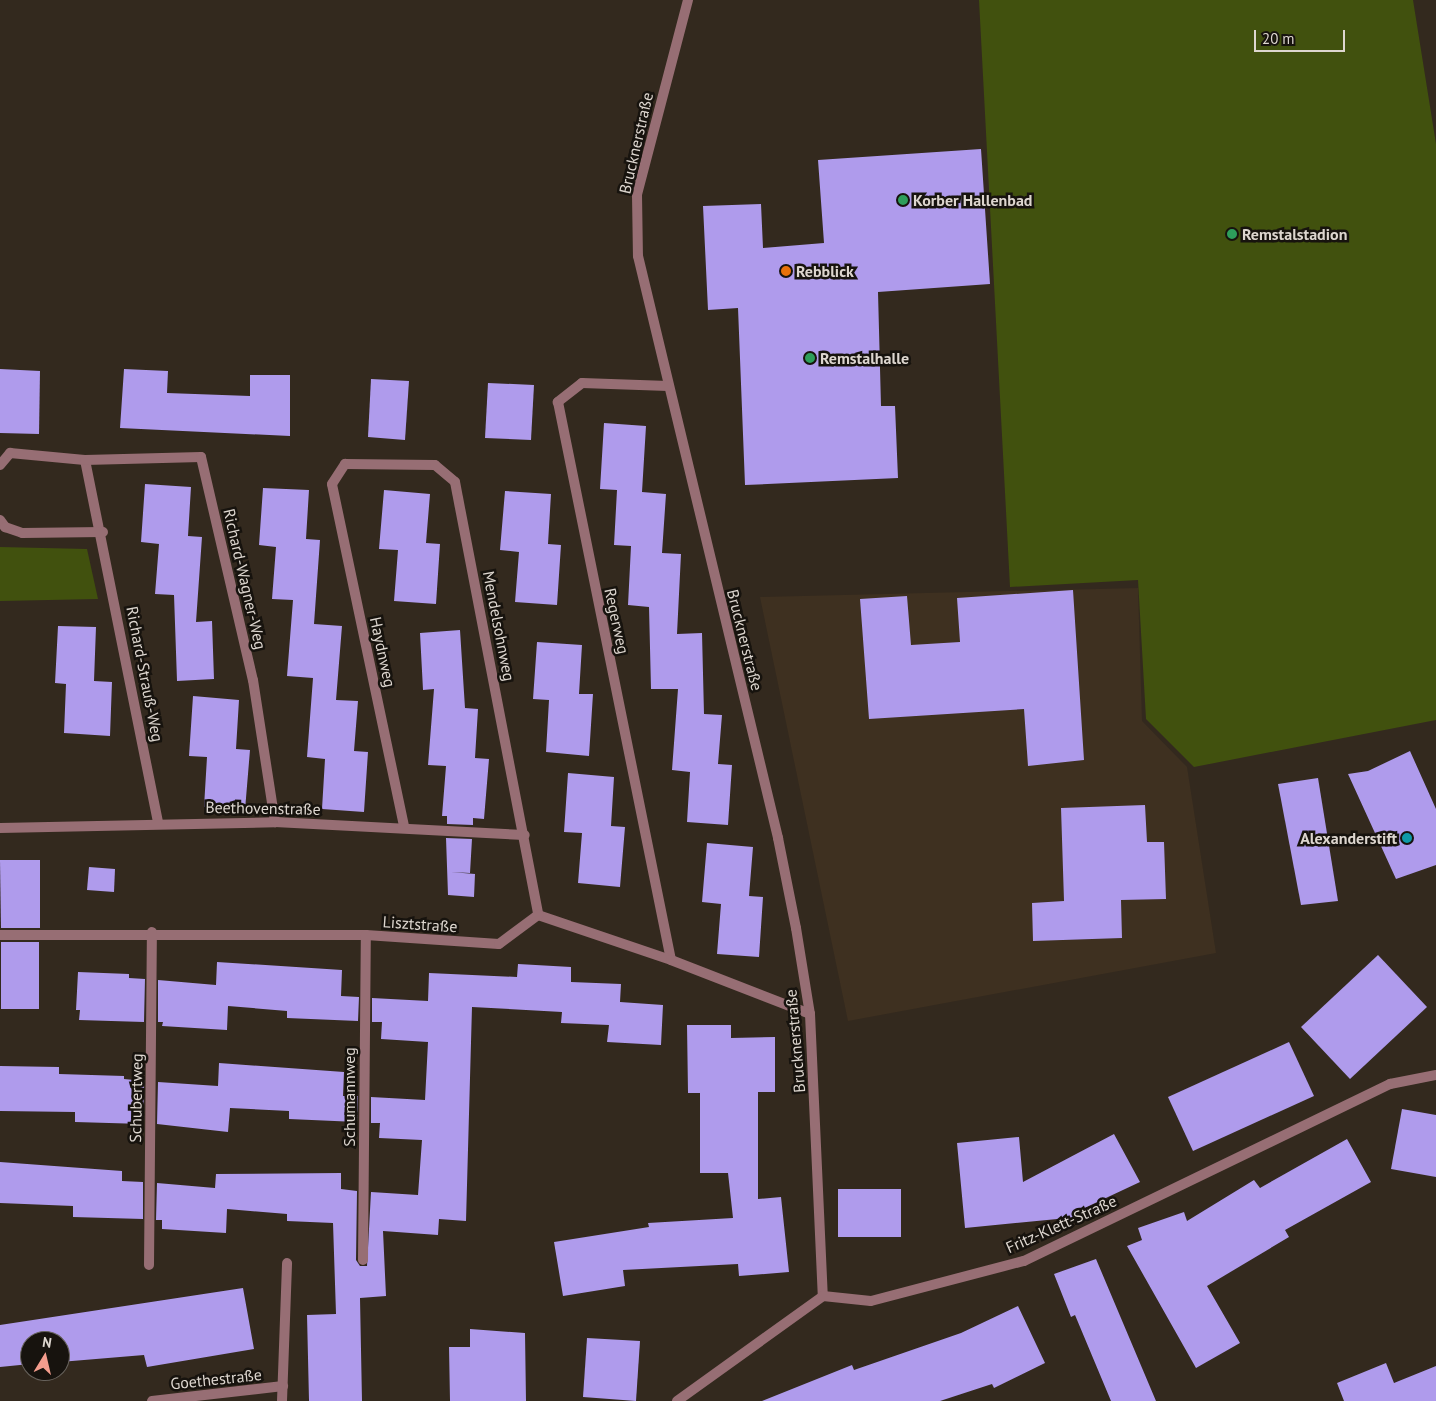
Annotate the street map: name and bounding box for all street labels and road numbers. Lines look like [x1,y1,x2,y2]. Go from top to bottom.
street label: Brucknerstraße [615,90,657,196]
street label: Richard-Wagner-Weg [219,507,271,651]
street label: Mendelsohnweg [479,569,519,683]
street label: Regerweg [601,586,633,656]
street label: Brucknerstraße [723,587,767,693]
street label: Richard-Strauß-Weg [122,605,168,743]
street label: Haydnweg [366,615,400,689]
street label: Beethovenstraße [205,797,321,819]
street label: Lisztstraße [382,912,458,936]
street label: Brucknerstraße [781,988,809,1094]
street label: Schumannweg [339,1047,359,1147]
street label: Schubertweg [126,1053,146,1143]
street label: Fritz-Klett-Straße [1003,1191,1119,1257]
street label: Goethestraße [169,1365,263,1393]

